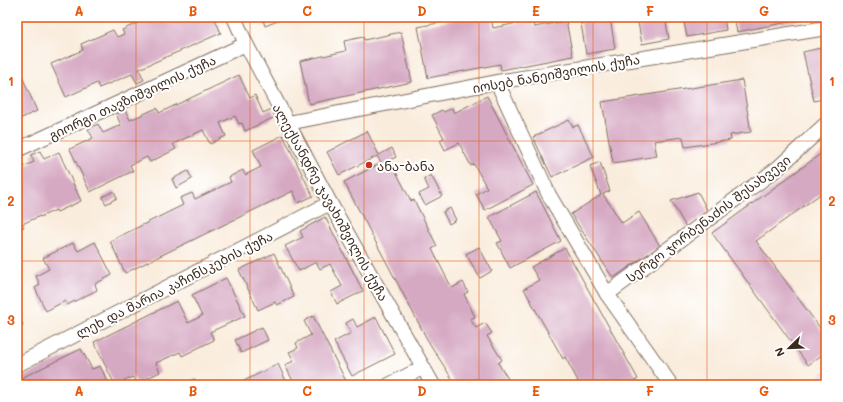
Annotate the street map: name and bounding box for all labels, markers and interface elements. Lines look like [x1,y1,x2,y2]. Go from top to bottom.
text: A [74,2,84,19]
text: B [189,2,198,19]
text: C [302,2,312,19]
text: D [417,2,427,19]
text: E [532,2,540,19]
text: F [646,2,654,19]
text: G [759,2,769,19]
street label: იოსებ ნანეიშვილის ქუჩა [471,50,641,97]
street label: გიორგი თავზიშვილის ქუჩა [46,51,219,144]
text: 1 [8,72,14,89]
text: 1 [829,72,835,89]
street label: ალექსანდრე ჯავახიშვილის ქუჩა [269,100,393,304]
street label: სერგო ჯორბენაძის შესახვევი [622,151,794,285]
place label: ანა-ბანა [377,157,435,174]
marker: ანა-ბანა [364,160,374,170]
text: 2 [7,192,15,209]
text: 2 [828,192,836,209]
street label: ლეხ და მარია კაჩინსკების ქუჩა [73,227,276,342]
text: 3 [7,311,15,328]
text: 3 [828,311,836,328]
north arrow [769,328,809,368]
text: N [771,345,788,359]
text: A [74,382,84,399]
text: B [189,382,198,399]
text: C [302,382,312,399]
text: D [417,382,427,399]
text: E [532,382,540,399]
text: F [646,382,654,399]
text: G [759,382,769,399]

